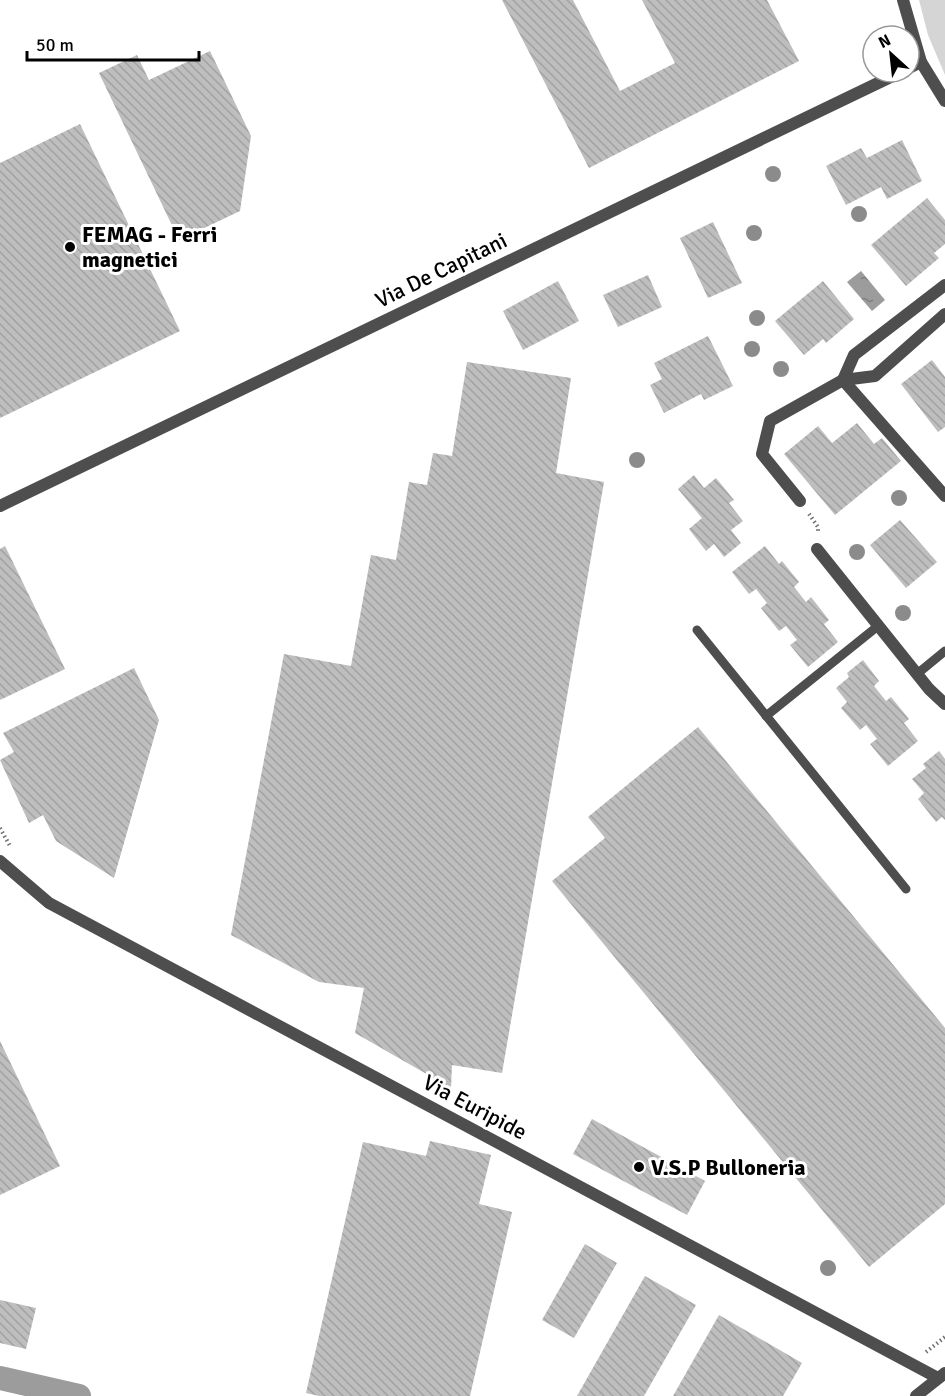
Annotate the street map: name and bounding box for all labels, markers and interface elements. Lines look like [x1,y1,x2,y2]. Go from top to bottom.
scale bar [27,24,200,62]
north arrow [861,24,921,84]
text: N [875,30,894,53]
text: 50 m [36,34,74,56]
place label: FEMAG - Ferri magnetici [82,221,217,273]
street label: Via De Capitani [371,226,511,314]
marker: FEMAG - Ferri magnetici [63,240,77,254]
street label: Via Euripide [419,1068,531,1146]
place label: V.S.P Bulloneria [651,1154,806,1181]
marker: V.S.P Bulloneria [632,1160,646,1174]

